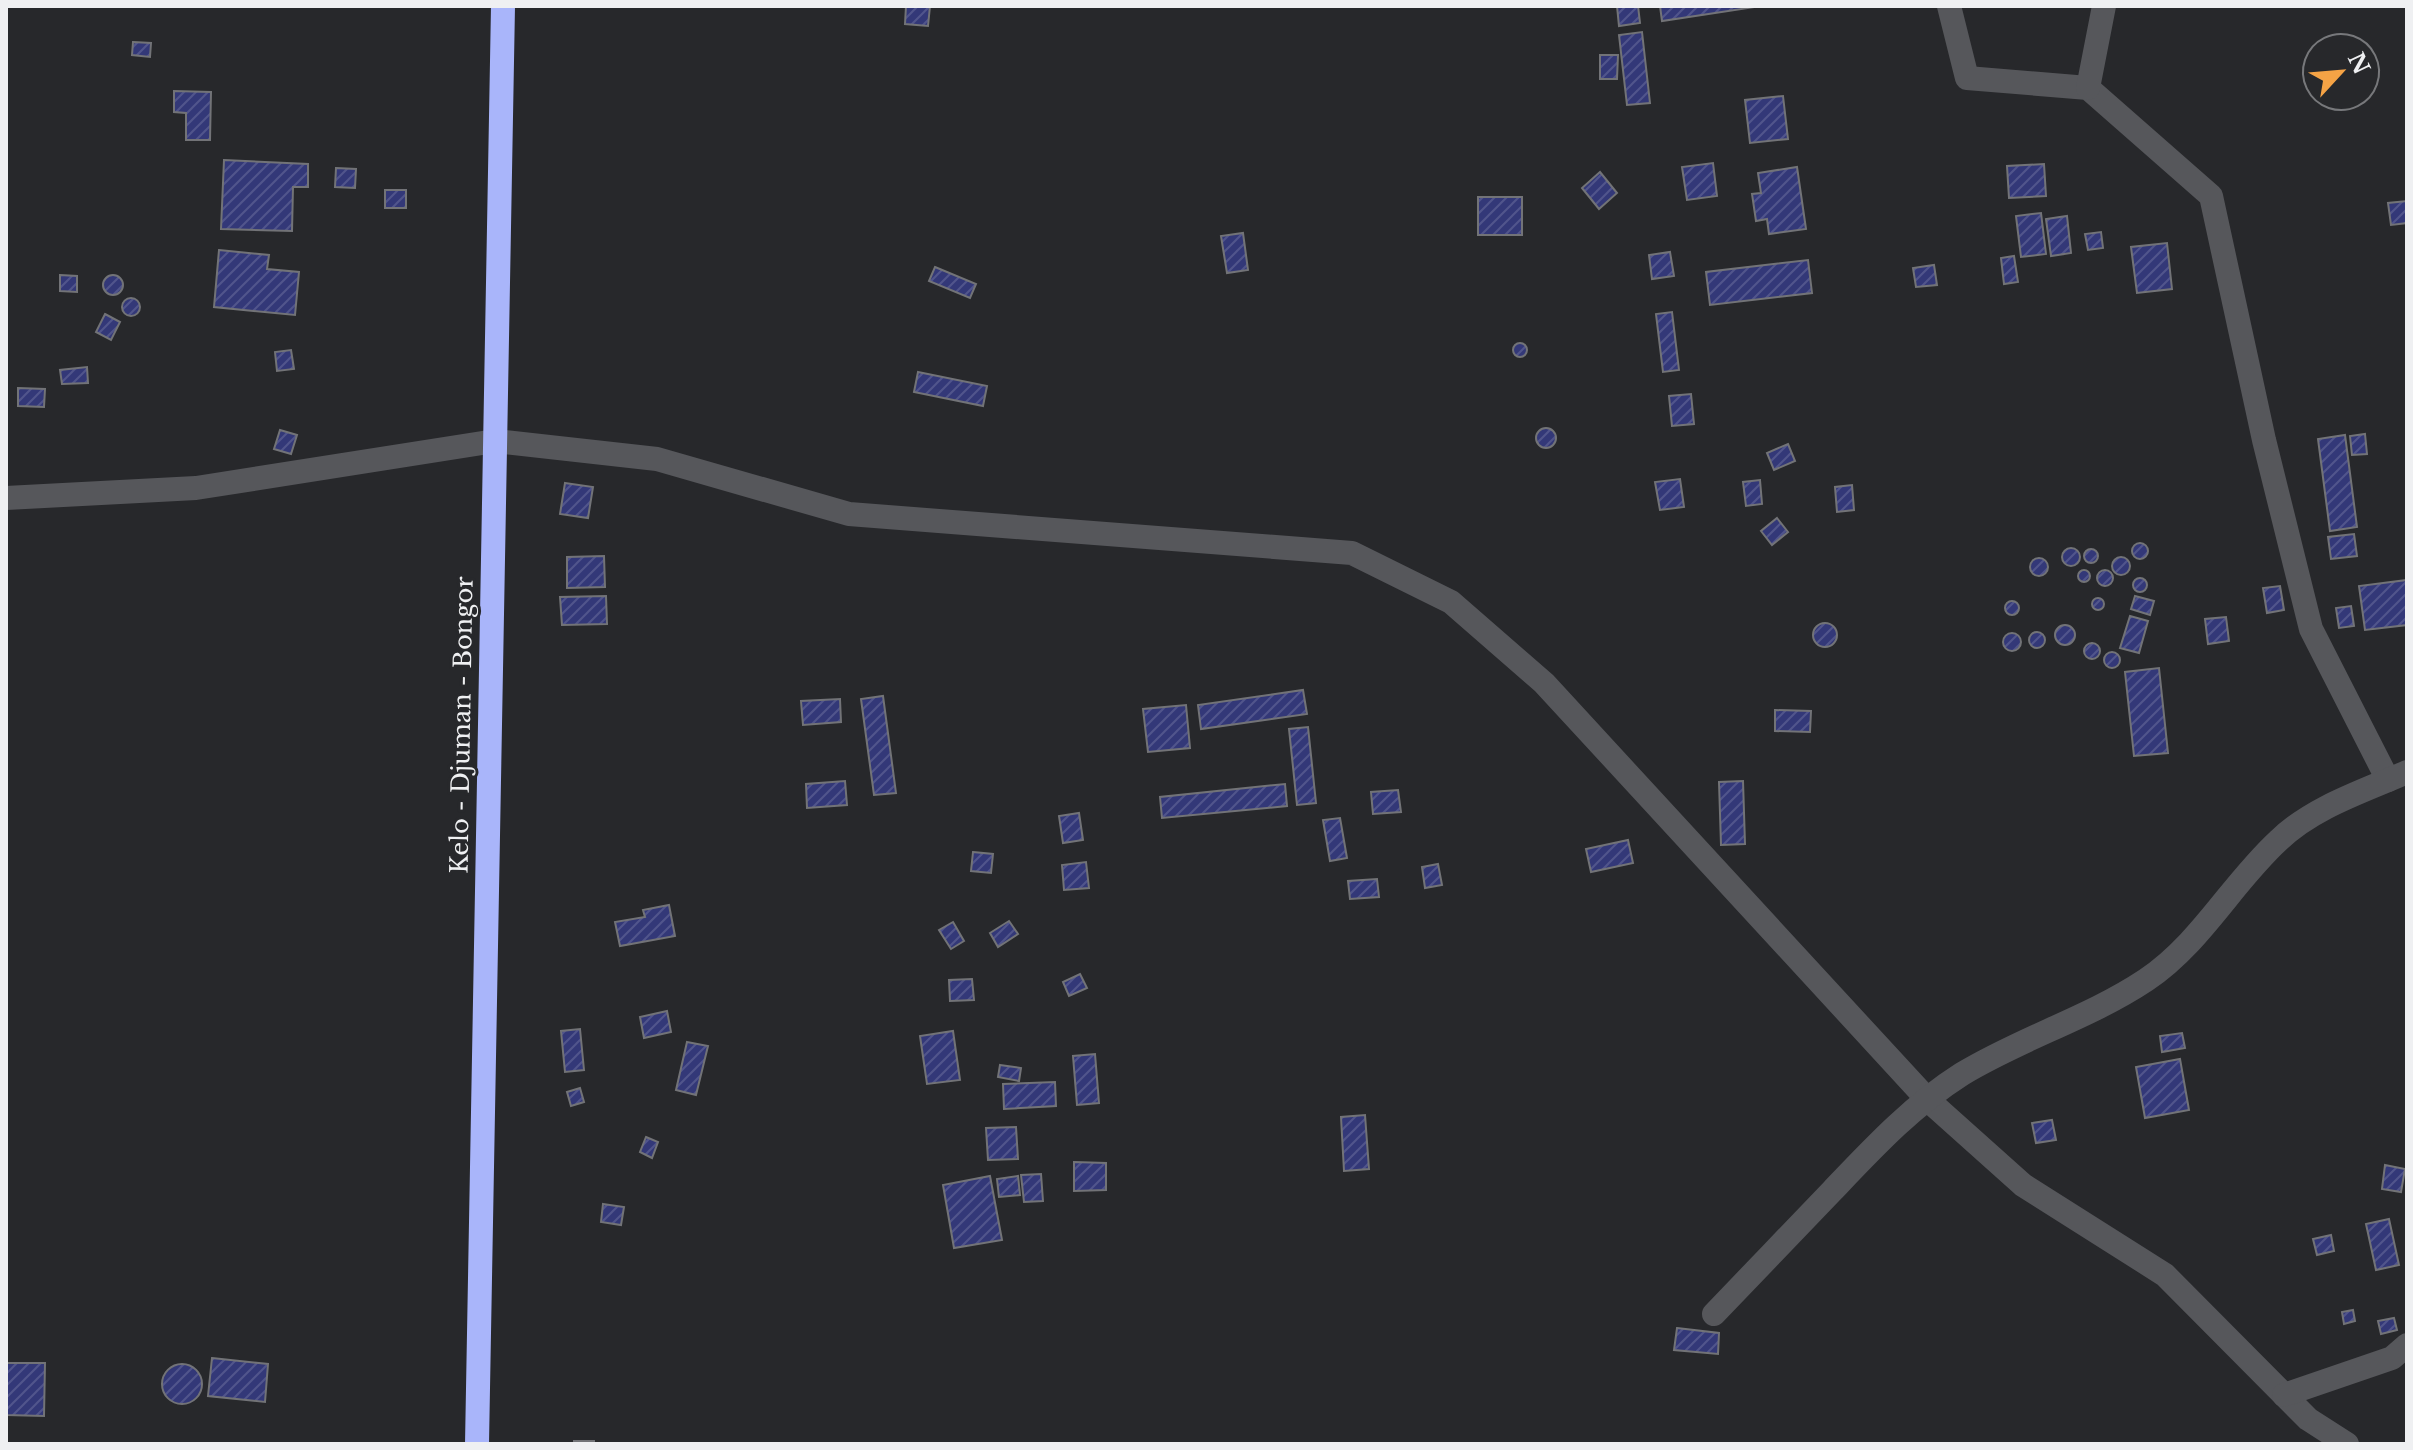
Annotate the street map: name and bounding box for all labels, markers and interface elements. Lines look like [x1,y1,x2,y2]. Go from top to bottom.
north arrow [2301,32,2381,112]
text: N [2342,48,2375,79]
street label: Kelo - Djuman - Bongor [444,576,479,874]

